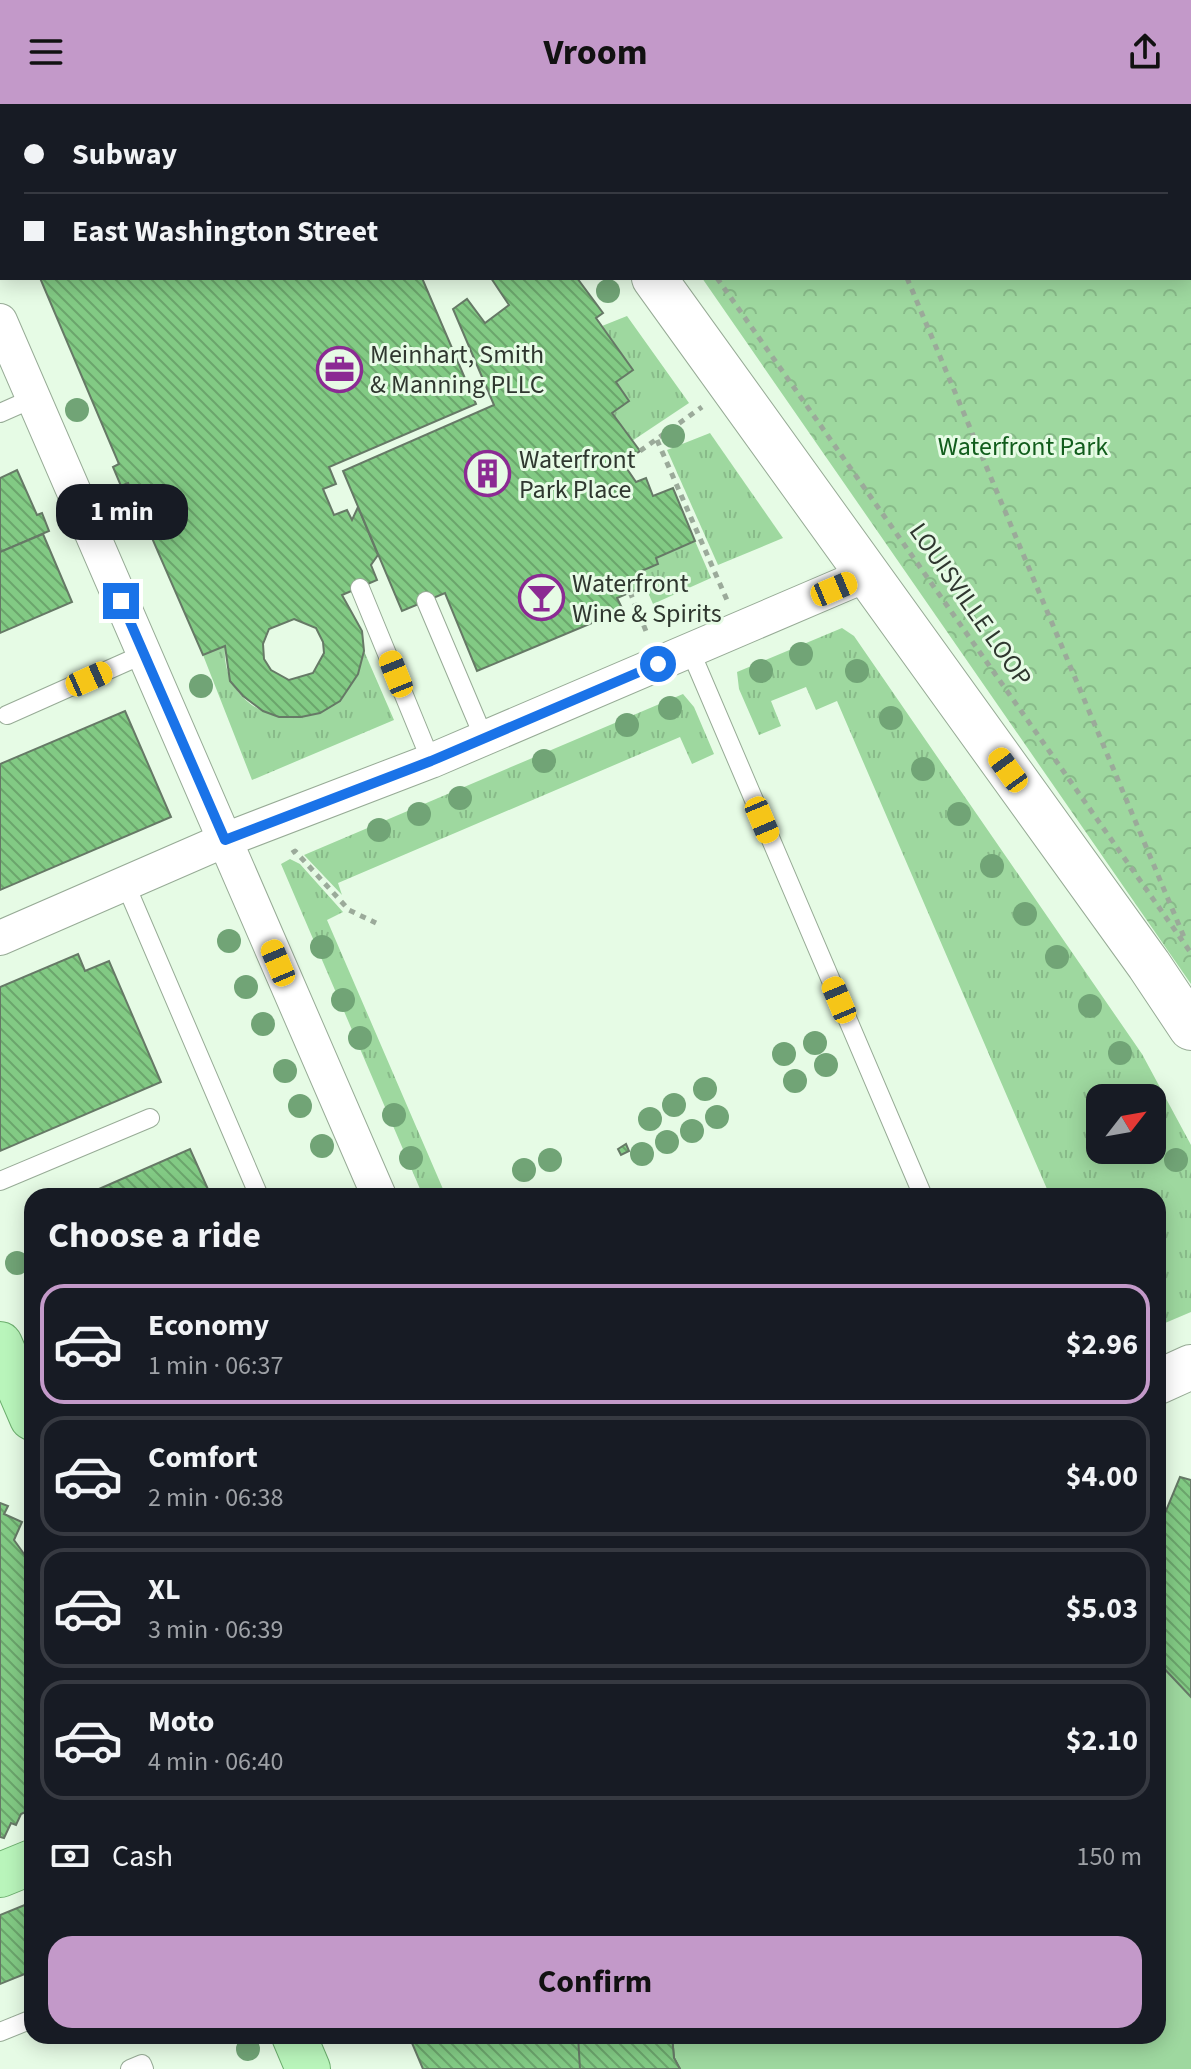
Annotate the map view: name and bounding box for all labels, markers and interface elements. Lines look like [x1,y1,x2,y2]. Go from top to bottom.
text: Vroom [543,27,648,78]
icon: menu [24,30,68,74]
icon: share [1123,30,1167,74]
text: Subway [72,133,177,176]
text: East Washington Street [72,210,378,253]
place label: Meinhart, Smith & Manning PLLC [370,336,545,403]
office icon: Meinhart, Smith & Manning PLLC [315,345,363,393]
park label: Waterfront Park [938,428,1108,465]
place label: Waterfront Park Place [519,441,636,508]
building icon: Waterfront Park Place [464,450,512,498]
callout: 1 min [55,485,187,541]
text: 1 min [90,493,154,530]
street label: LOUISVILLE LOOP [900,515,1041,694]
place label: Waterfront Wine & Spirits [572,565,722,632]
car [807,569,861,609]
bar icon: Waterfront Wine & Spirits [517,574,565,622]
route end [103,583,139,619]
route start [640,646,676,682]
car [376,647,416,701]
car [62,658,116,700]
car [984,744,1032,796]
car [742,793,782,847]
car [258,936,298,990]
car [819,973,859,1027]
north arrow [1086,1084,1166,1164]
map controls [1086,1084,1166,1164]
text: Choose a ride [48,1210,261,1261]
text: Economy [148,1304,269,1347]
icon: car [52,1308,124,1380]
text: $2.96 [1066,1323,1138,1366]
text: 1 min · 06:37 [148,1347,283,1384]
text: Comfort [148,1436,258,1479]
icon: car [52,1440,124,1512]
text: $4.00 [1066,1455,1138,1498]
text: 2 min · 06:38 [148,1479,283,1516]
text: XL [148,1568,181,1611]
icon: car [52,1572,124,1644]
text: $5.03 [1066,1587,1138,1630]
text: 3 min · 06:39 [148,1611,283,1648]
text: Moto [148,1700,214,1743]
icon: car [52,1704,124,1776]
text: $2.10 [1066,1719,1138,1762]
text: 4 min · 06:40 [148,1743,283,1780]
icon: cash [48,1834,92,1878]
text: Cash [112,1835,173,1878]
text: 150 m [1076,1838,1142,1875]
button: Confirm [48,1936,1142,2028]

